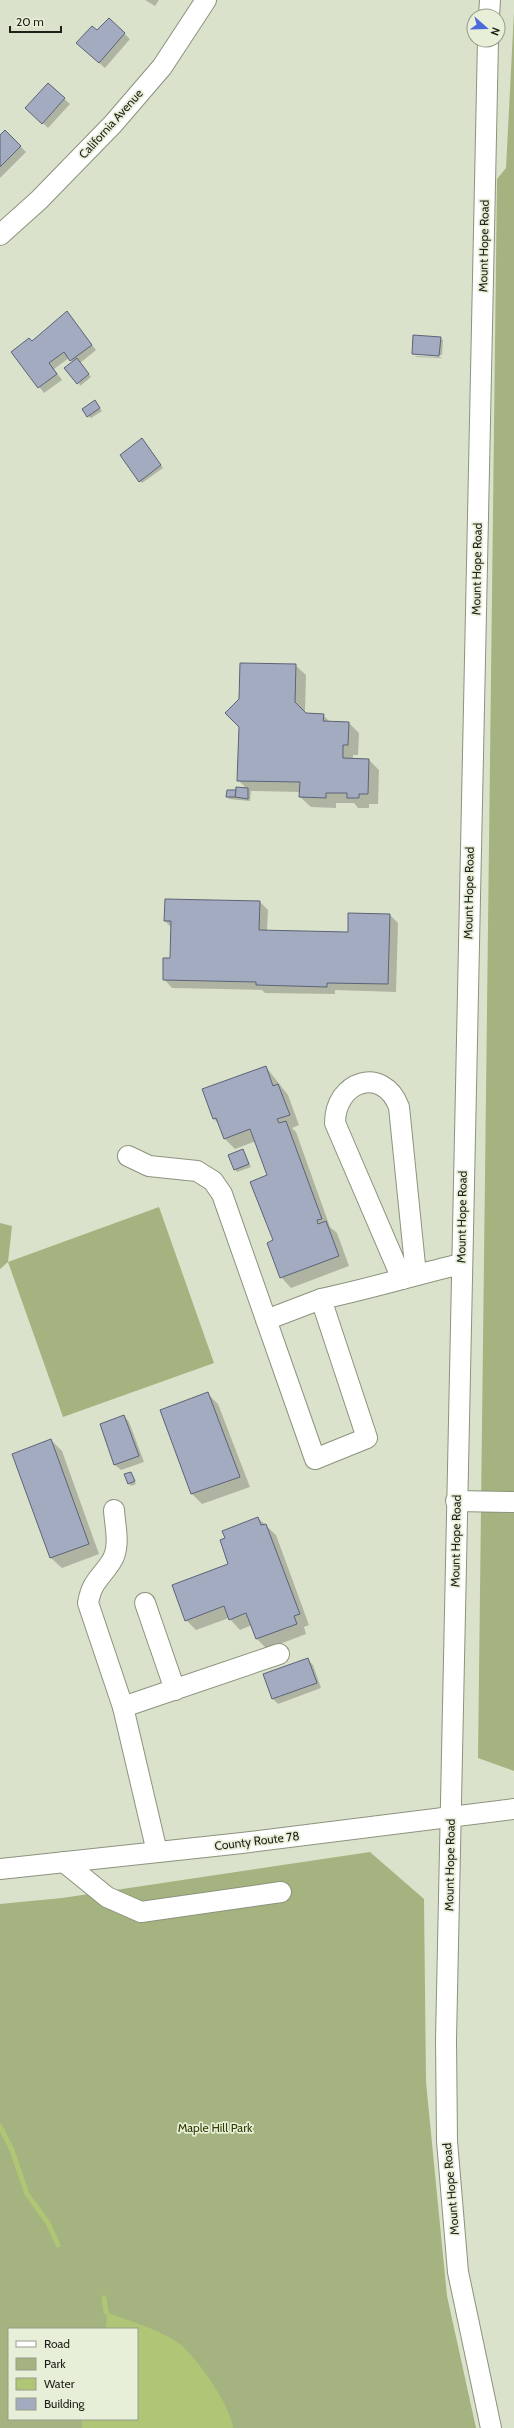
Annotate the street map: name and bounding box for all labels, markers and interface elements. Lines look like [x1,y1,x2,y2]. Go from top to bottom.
scale bar [10,8,61,34]
north arrow [466,8,506,48]
text: 20 m [16,14,44,29]
text: N [487,25,503,37]
street label: California Avenue [75,86,146,162]
street label: Mount Hope Road [475,200,492,292]
street label: Mount Hope Road [468,523,485,615]
street label: Mount Hope Road [460,847,477,939]
street label: Mount Hope Road [453,1171,470,1263]
street label: Mount Hope Road [447,1495,464,1587]
street label: Mount Hope Road [441,1819,458,1911]
street label: County Route 78 [214,1828,300,1853]
park label: Maple Hill Park [178,2120,253,2135]
street label: Mount Hope Road [439,2142,462,2236]
legend [8,2328,138,2420]
text: Road [44,2336,70,2351]
text: Park [44,2356,66,2371]
text: Water [44,2376,75,2391]
text: Building [44,2396,86,2411]

